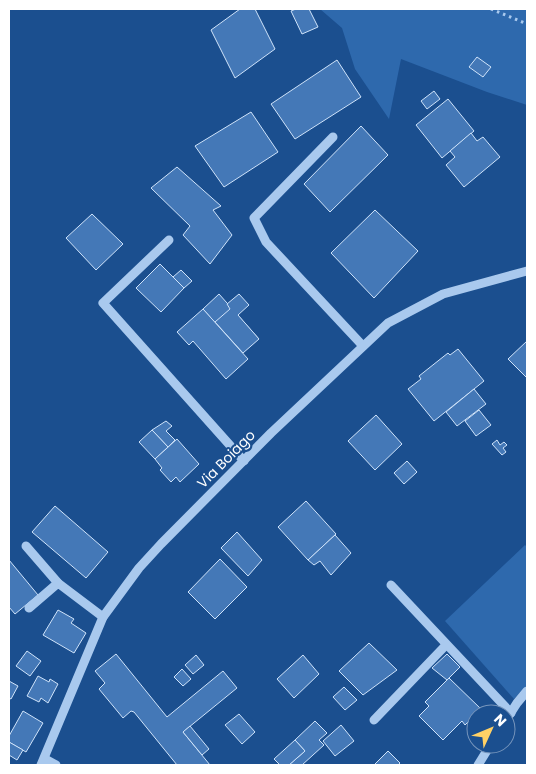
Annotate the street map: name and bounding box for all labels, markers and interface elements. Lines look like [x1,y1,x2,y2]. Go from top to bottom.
street label: Via Boiago [192,425,260,493]
north arrow [466,704,516,754]
text: N [490,709,511,731]

